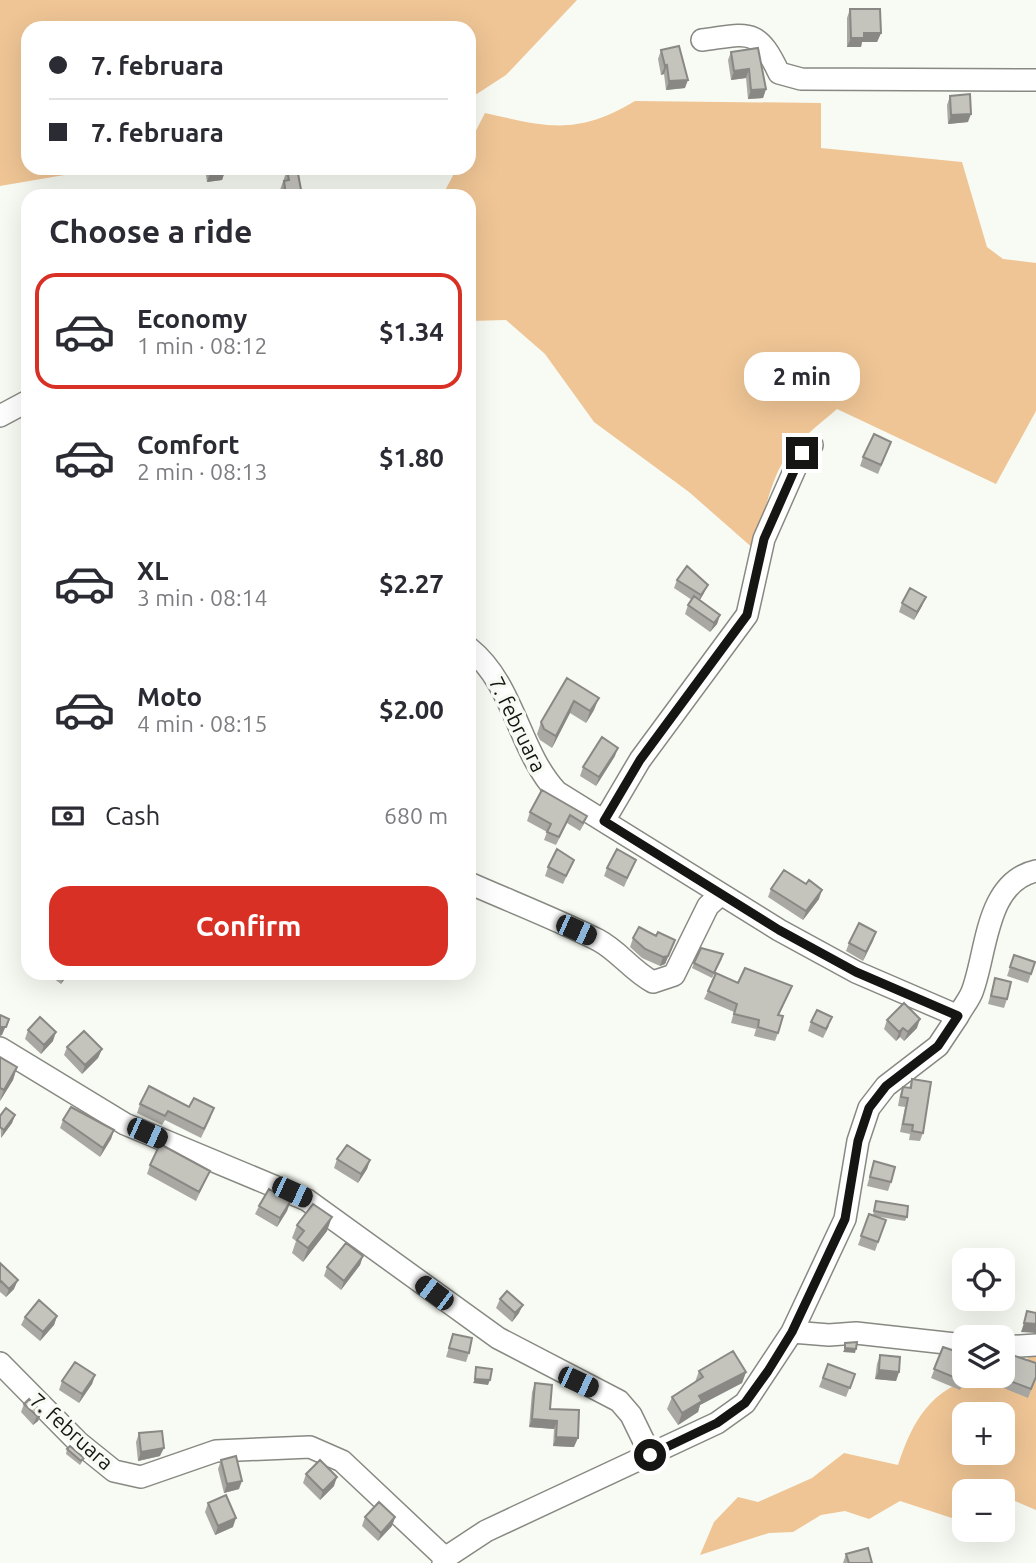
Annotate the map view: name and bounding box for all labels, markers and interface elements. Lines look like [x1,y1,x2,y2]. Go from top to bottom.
text: 7. februara [91,51,224,80]
text: 7. februara [91,118,224,147]
text: Choose a ride [49,213,252,249]
icon: car [53,300,116,363]
text: Economy [137,304,247,333]
text: $1.34 [379,317,444,346]
text: 1 min · 08:12 [137,333,268,358]
callout: 2 min [744,351,860,400]
text: 2 min [773,364,831,389]
icon: car [53,426,116,489]
text: Comfort [137,430,240,459]
route end [786,437,818,469]
text: $1.80 [379,443,444,472]
text: 2 min · 08:13 [137,459,268,484]
icon: car [53,552,116,615]
text: XL [137,556,168,585]
text: $2.27 [379,569,444,598]
text: 3 min · 08:14 [137,585,268,610]
street label: 7. februara [485,672,551,776]
icon: car [53,678,116,741]
text: Moto [137,682,202,711]
text: $2.00 [379,695,444,724]
text: 4 min · 08:15 [137,711,268,736]
icon: cash [49,797,87,835]
text: Cash [105,801,160,830]
text: 680 m [384,803,448,828]
button: Confirm [49,886,448,966]
car [553,912,600,948]
car [124,1115,171,1151]
car [269,1174,316,1210]
map controls [952,1248,1015,1542]
button: locate [952,1248,1015,1311]
car [411,1272,458,1314]
button: layers [952,1325,1015,1388]
car [555,1364,602,1400]
street label: 7. februara [26,1388,118,1474]
button: + [952,1402,1015,1465]
route start [634,1439,666,1471]
button: − [952,1479,1015,1542]

